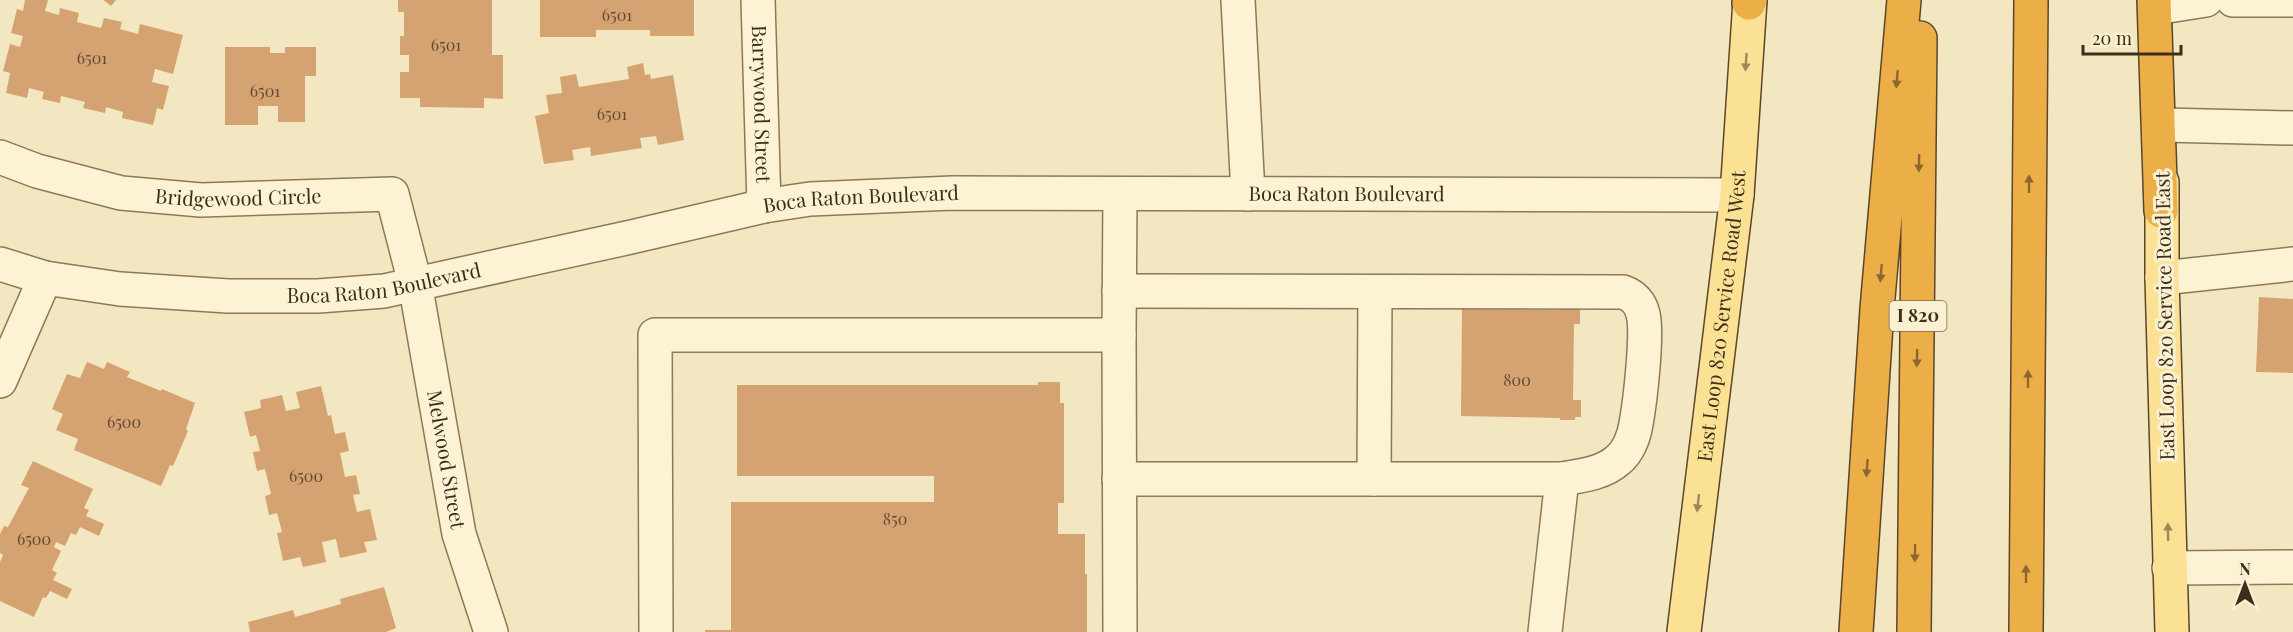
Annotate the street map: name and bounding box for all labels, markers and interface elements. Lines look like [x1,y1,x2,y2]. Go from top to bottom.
house number: 6501 [602,4,632,25]
scale bar [2083,18,2180,56]
street label: Barrywood Street [747,25,778,184]
text: 20 m [2092,26,2132,50]
house number: 6501 [431,34,461,55]
house number: 6501 [77,47,107,68]
one-way arrow [1741,52,1750,71]
one-way arrow [1892,70,1902,89]
house number: 6501 [250,80,280,101]
house number: 6501 [597,103,627,124]
one-way arrow [1914,154,1924,173]
street label: East Loop 820 Service Road West [1690,169,1751,463]
street label: East Loop 820 Service Road East [2147,170,2180,461]
one-way arrow [2024,174,2034,193]
street label: Boca Raton Boulevard [761,178,960,218]
street label: Boca Raton Boulevard [1248,179,1445,206]
street label: Bridgewood Circle [154,181,322,212]
street label: Boca Raton Boulevard [287,255,483,308]
one-way arrow [1876,264,1885,283]
road number: I 820 [1890,301,1946,331]
one-way arrow [1912,349,1922,368]
house number: 800 [1503,369,1531,390]
one-way arrow [2023,369,2033,388]
street label: Melwood Street [422,388,473,532]
house number: 6500 [107,411,141,432]
one-way arrow [1862,459,1872,478]
house number: 6500 [289,465,323,486]
one-way arrow [1694,494,1703,513]
house number: 850 [883,508,907,529]
one-way arrow [2164,522,2173,541]
house number: 6500 [17,528,51,549]
one-way arrow [1910,544,1920,563]
north arrow [2215,554,2275,614]
text: N [2239,558,2251,579]
one-way arrow [2021,564,2031,583]

